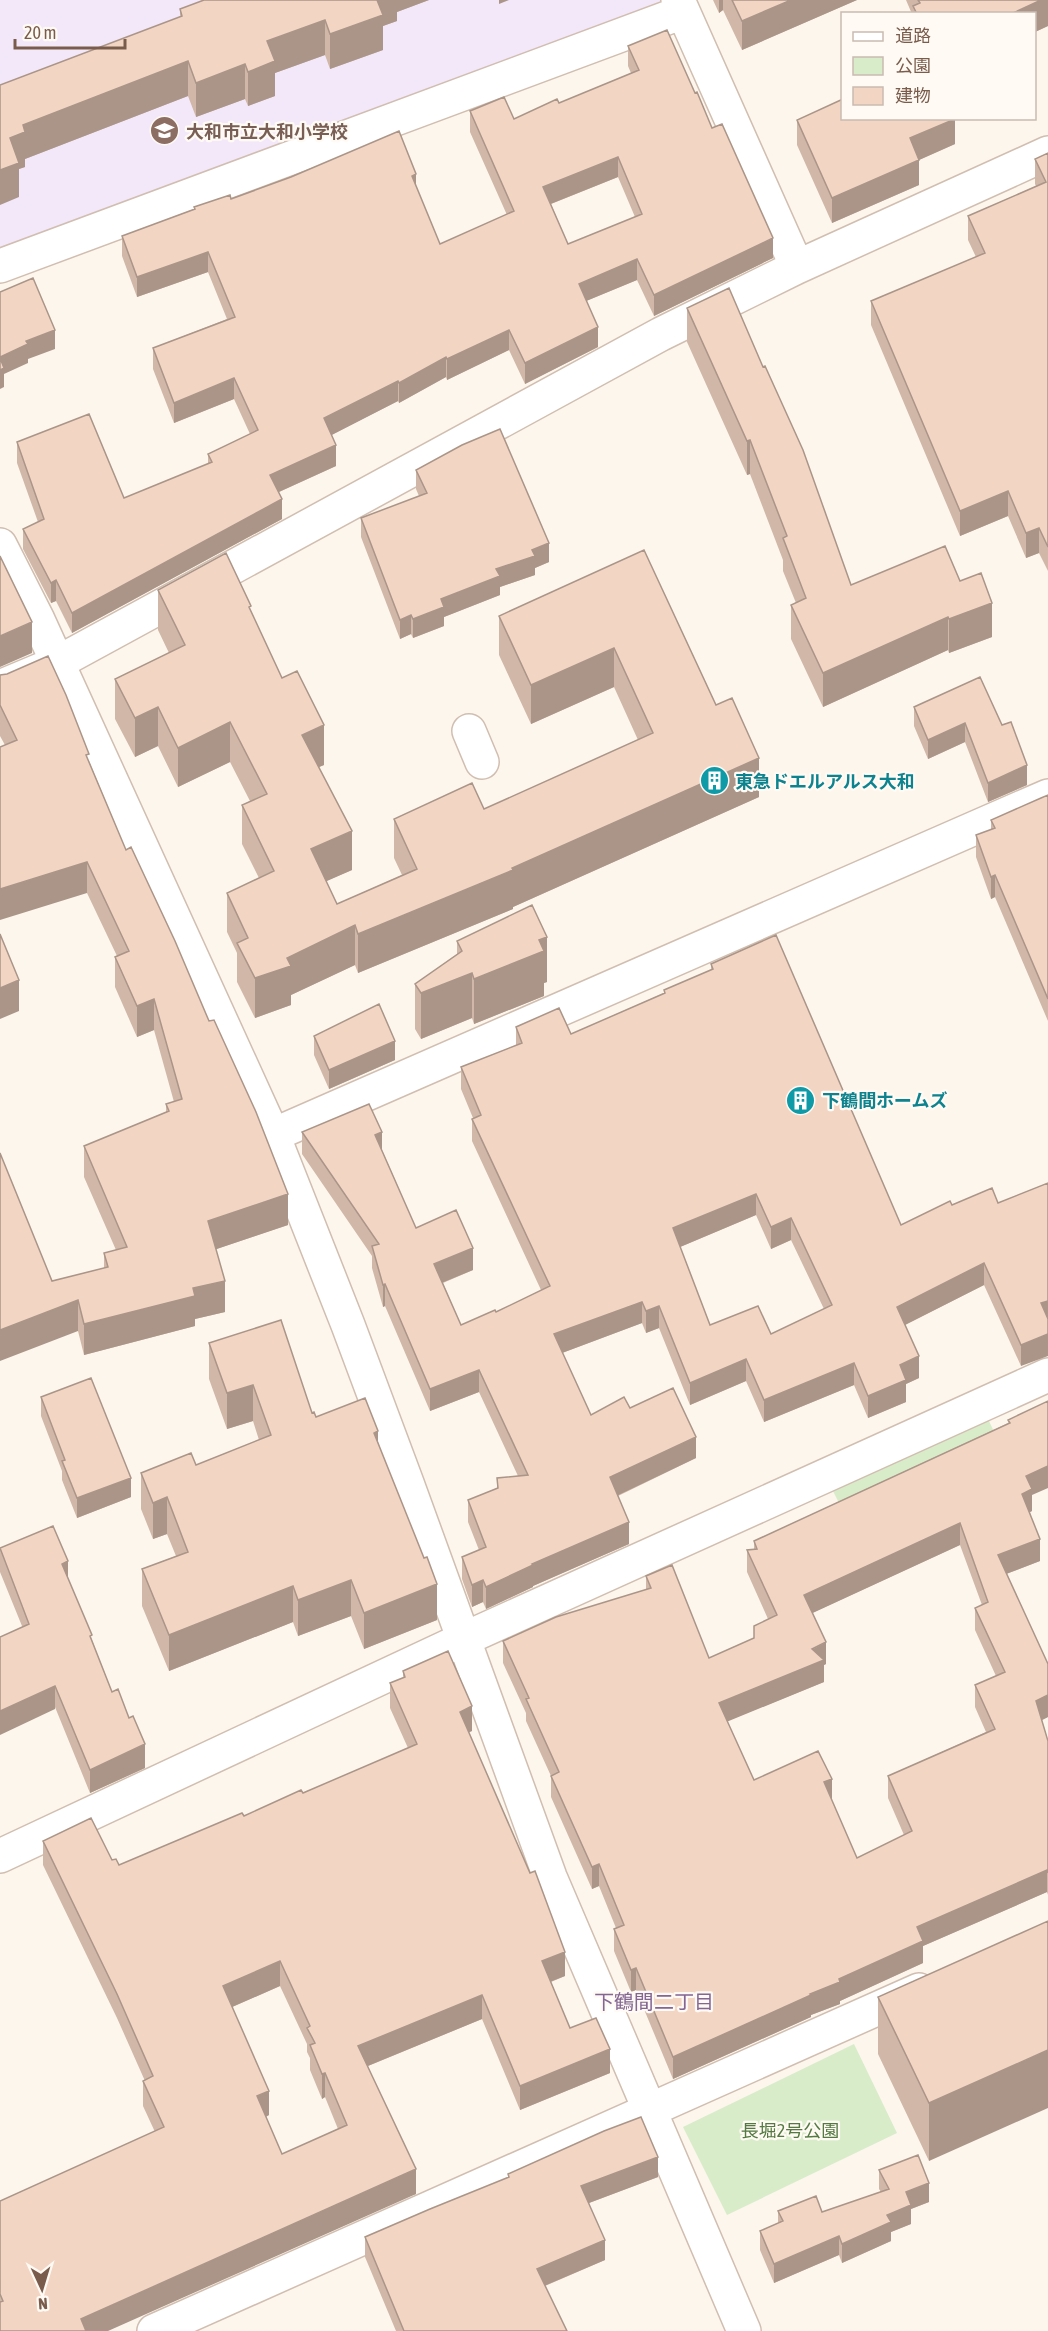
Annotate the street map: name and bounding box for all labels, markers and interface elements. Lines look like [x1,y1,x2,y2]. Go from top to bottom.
scale bar [15,12,124,50]
legend [841,12,1036,120]
text: 20 m [24,22,56,43]
text: 道路 [895,25,931,46]
text: 公園 [895,55,931,76]
text: 建物 [895,85,931,106]
school or university icon: 大和市立大和小学校 [149,115,181,147]
place label: 大和市立大和小学校 [186,121,348,142]
building icon: 東急ドエルアルス大和 [698,765,730,797]
place label: 東急ドエルアルス大和 [735,771,915,792]
building icon: 下鶴間ホームズ [785,1084,817,1116]
place label: 下鶴間ホームズ [822,1090,947,1111]
district label: 下鶴間二丁目 [594,1990,714,2013]
park label: 長堀2号公園 [741,2120,839,2141]
north arrow [12,2259,72,2319]
text: N [38,2295,48,2313]

